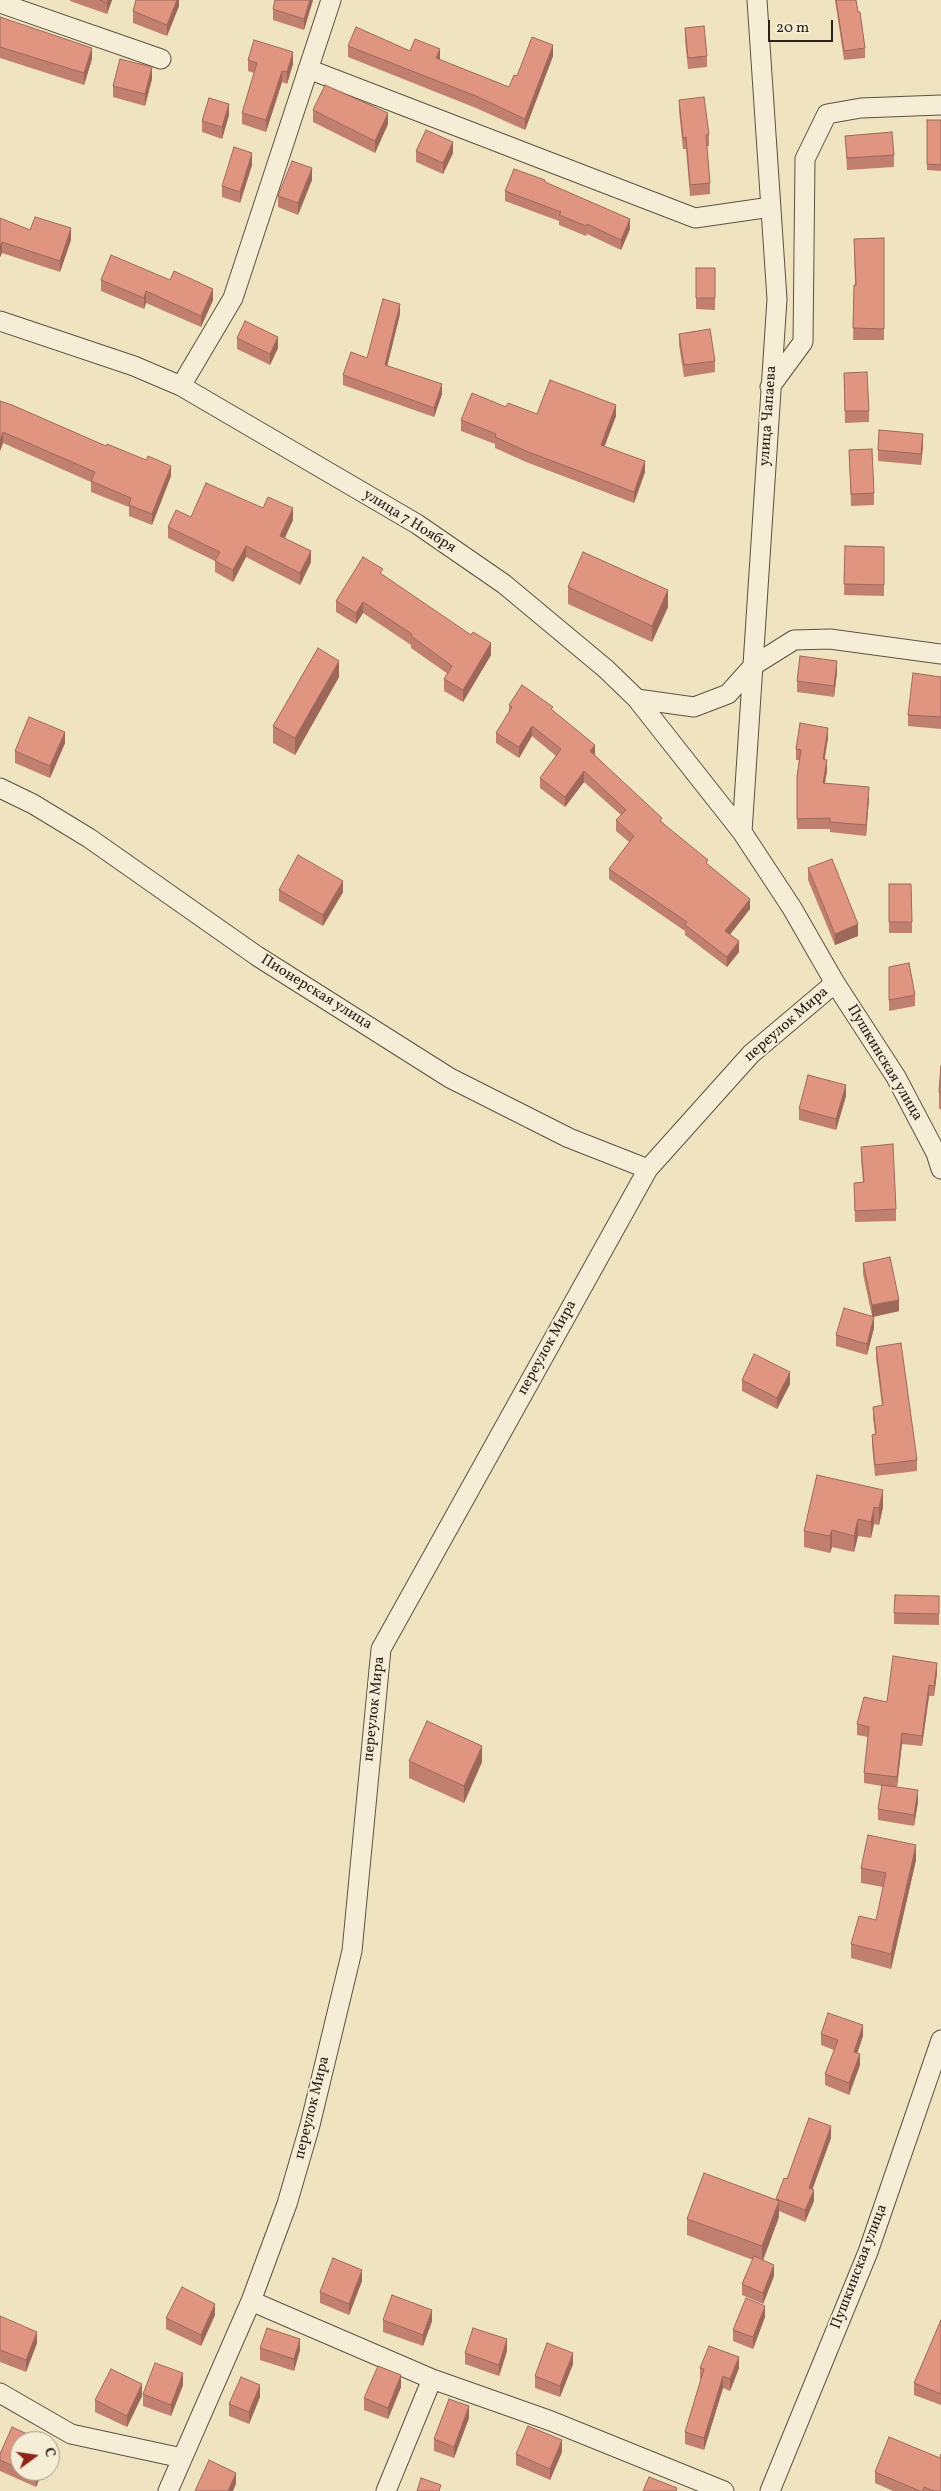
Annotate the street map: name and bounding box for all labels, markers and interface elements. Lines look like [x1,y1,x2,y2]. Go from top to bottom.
scale bar [771,10,836,42]
text: 20 m [776,18,809,39]
street label: улица Чапаева [756,365,782,467]
street label: улица 7 Ноября [359,486,459,558]
street label: Пионерская улица [257,951,375,1035]
street label: переулок Мира [741,984,833,1066]
street label: Пушкинская улица [842,1002,926,1124]
street label: переулок Мира [515,1298,581,1398]
street label: переулок Мира [361,1656,389,1762]
street label: переулок Мира [292,2055,334,2161]
street label: Пушкинская улица [828,2202,892,2332]
north arrow [10,2431,60,2481]
text: С [39,2446,59,2459]

